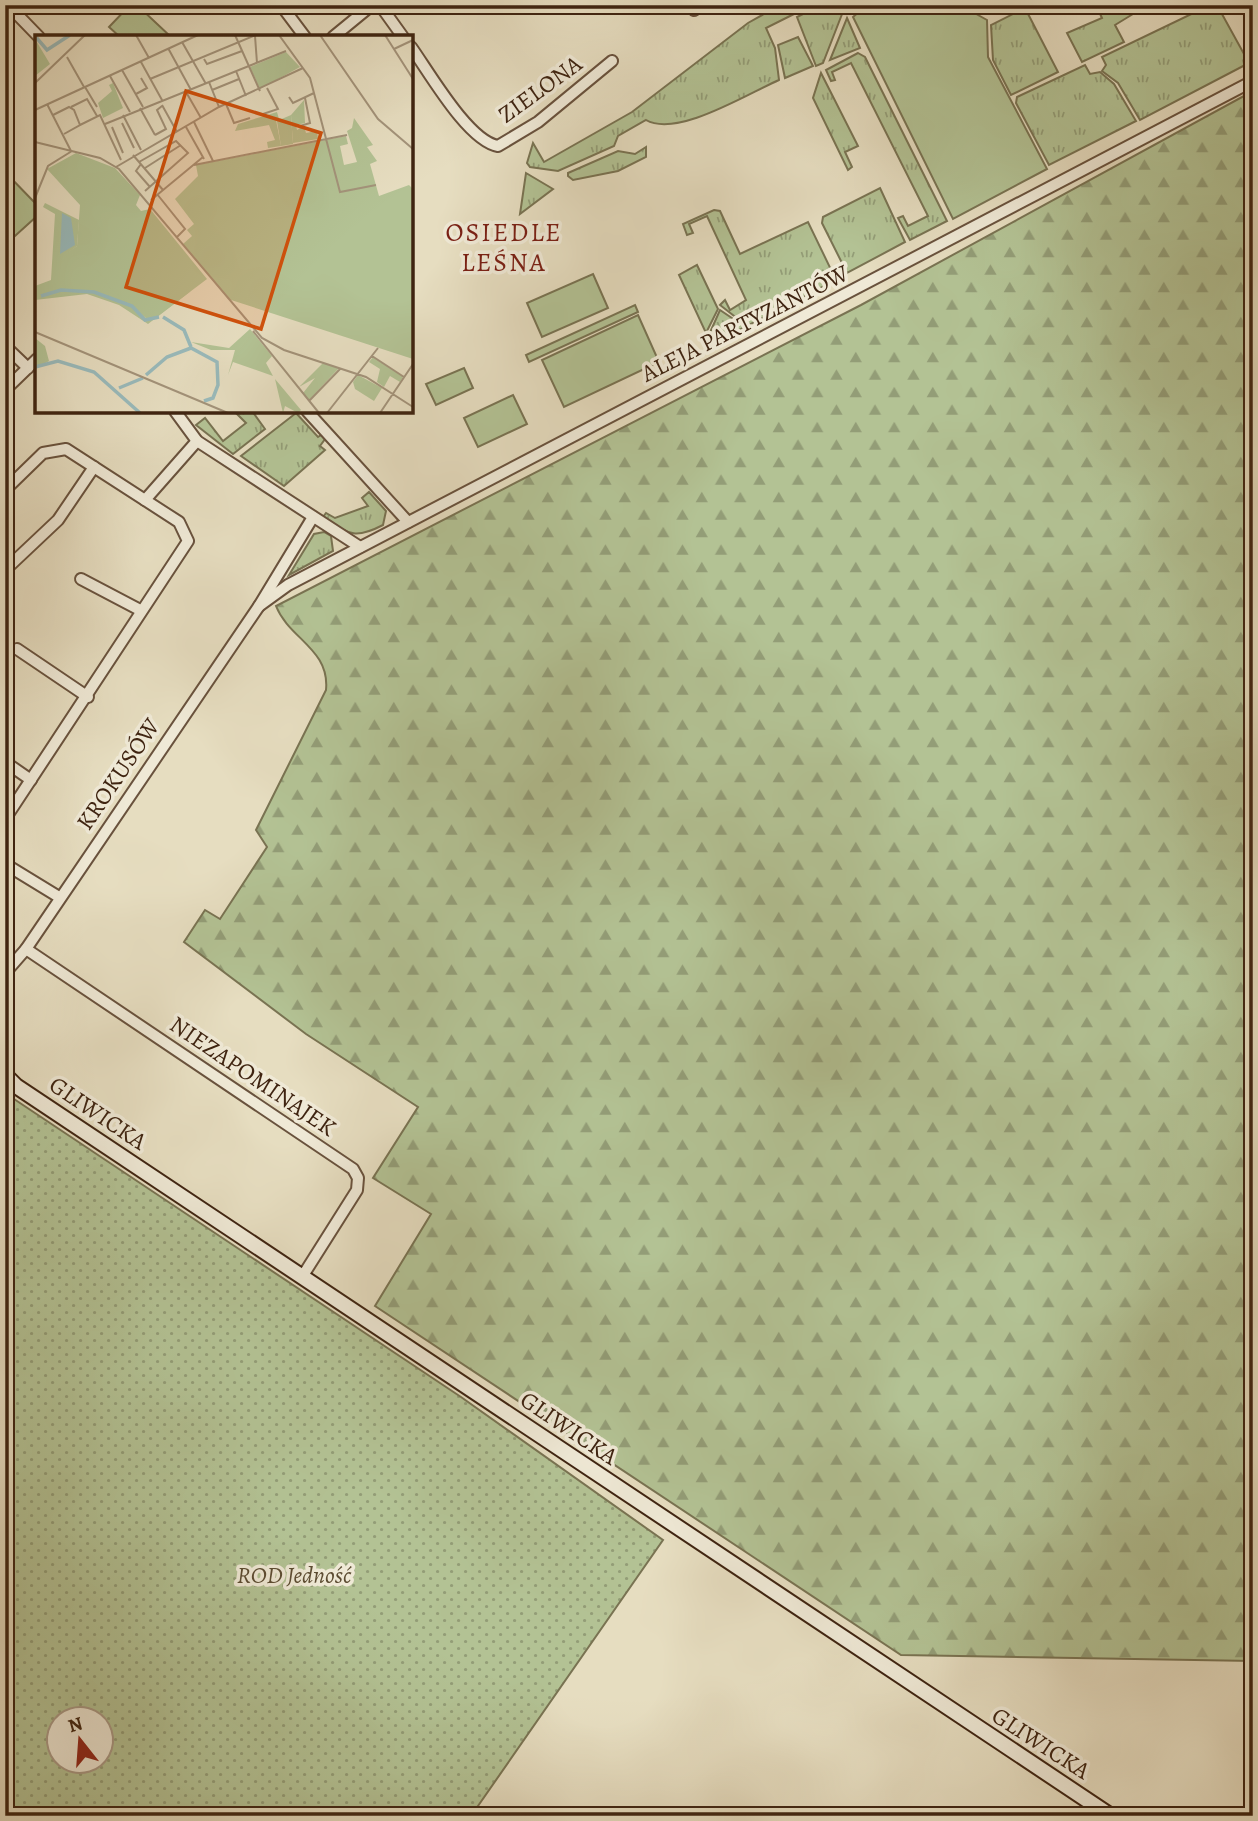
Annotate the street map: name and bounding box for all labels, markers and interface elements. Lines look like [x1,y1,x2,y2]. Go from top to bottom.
inset map [35,35,413,413]
street label: ZIELONA [492,47,589,130]
district label: OSIEDLE LEŚNA [446,215,562,280]
street label: ALEJA PARTYZANTÓW [635,256,855,390]
street label: KROKUSÓW [69,711,168,836]
street label: NIEZAPOMINAJEK [164,1008,342,1144]
street label: GLIWICKA [43,1069,154,1158]
street label: GLIWICKA [514,1384,625,1473]
park label: ROD Jedność [237,1559,352,1591]
street label: GLIWICKA [986,1699,1097,1787]
north arrow [46,1706,116,1776]
text: N [65,1710,86,1739]

